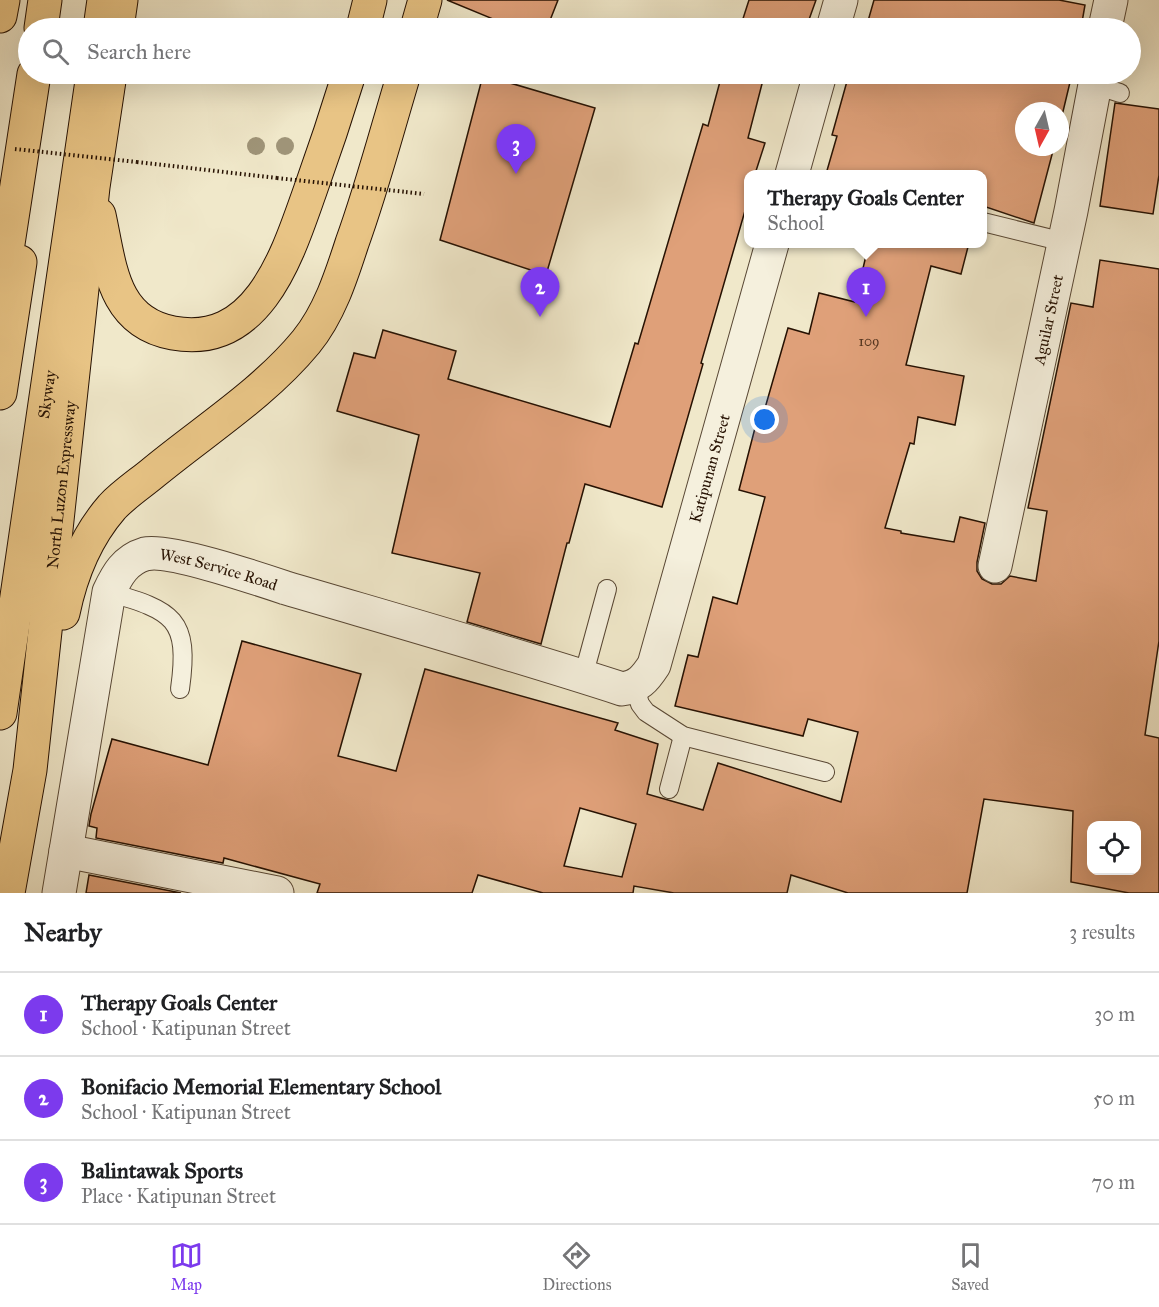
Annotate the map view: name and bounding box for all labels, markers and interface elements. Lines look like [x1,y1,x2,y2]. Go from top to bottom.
search box [18,18,1141,84]
icon: search [39,35,72,68]
text: Search here [87,38,191,65]
north arrow [1015,102,1069,156]
pin: 3 [496,124,536,174]
popup [744,170,987,248]
text: Therapy Goals Center [767,184,964,211]
text: School [767,211,824,235]
pin: 2 [520,268,560,317]
pin: 1 [846,268,886,317]
street label: Aguilar Street [1029,273,1067,367]
house number: 109 [858,333,880,350]
street label: Skyway [34,369,60,420]
street label: North Luzon Expressway [43,399,80,570]
your location [750,405,779,434]
street label: Katipunan Street [685,411,734,525]
street label: West Service Road [158,545,280,595]
map controls [1087,821,1141,875]
button: locate [1087,821,1141,875]
text: Nearby [24,916,102,948]
text: 3 results [1069,920,1135,944]
text: Therapy Goals Center [81,989,277,1016]
text: 1 [40,1002,47,1026]
text: 30 m [1094,1002,1135,1026]
text: School · Katipunan Street [81,1016,291,1040]
text: Bonifacio Memorial Elementary School [81,1073,441,1100]
text: 2 [39,1086,48,1110]
text: 50 m [1093,1086,1135,1110]
text: School · Katipunan Street [81,1100,291,1124]
text: Balintawak Sports [81,1157,243,1184]
text: 3 [40,1170,48,1194]
text: 70 m [1092,1170,1135,1194]
text: Place · Katipunan Street [81,1184,276,1208]
tab: Map [170,1239,203,1294]
tab: Directions [543,1239,611,1294]
tab: Saved [951,1239,989,1294]

